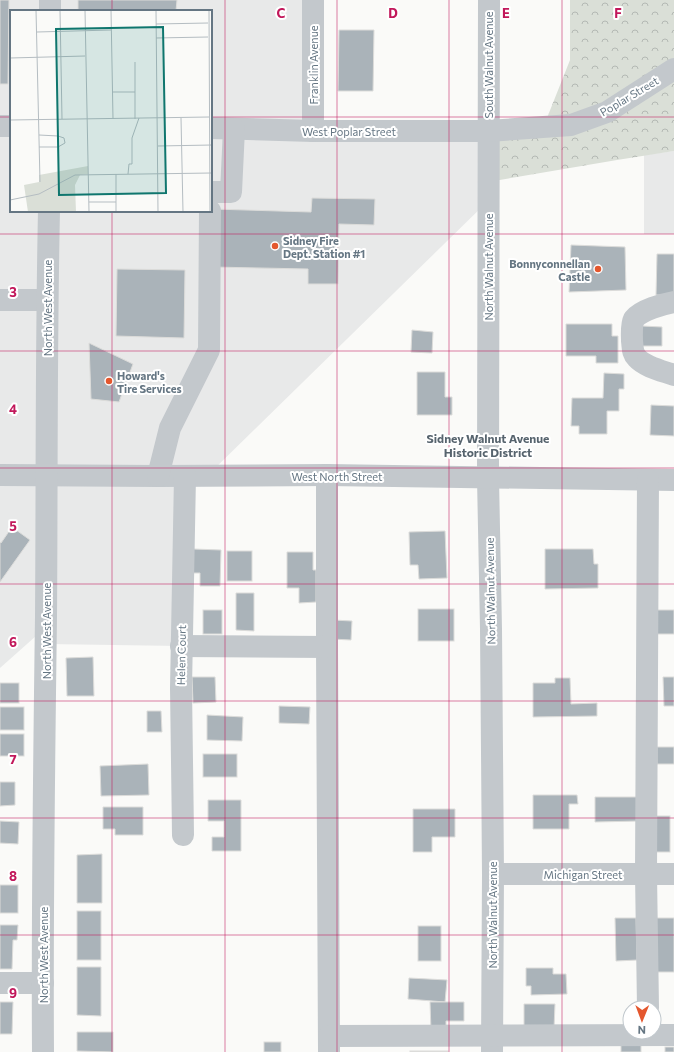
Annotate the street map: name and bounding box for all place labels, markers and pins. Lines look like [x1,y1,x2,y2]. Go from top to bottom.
place label: Sidney Fire Dept. Station #1 [283,234,365,260]
marker: Sidney Fire Dept. Station #1 [270,241,280,251]
place label: Bonnyconnellan Castle [509,257,590,283]
marker: Bonnyconnellan Castle [593,264,603,274]
place label: Howard's Tire Services [117,369,182,395]
marker: Howard's Tire Services [104,376,114,386]

